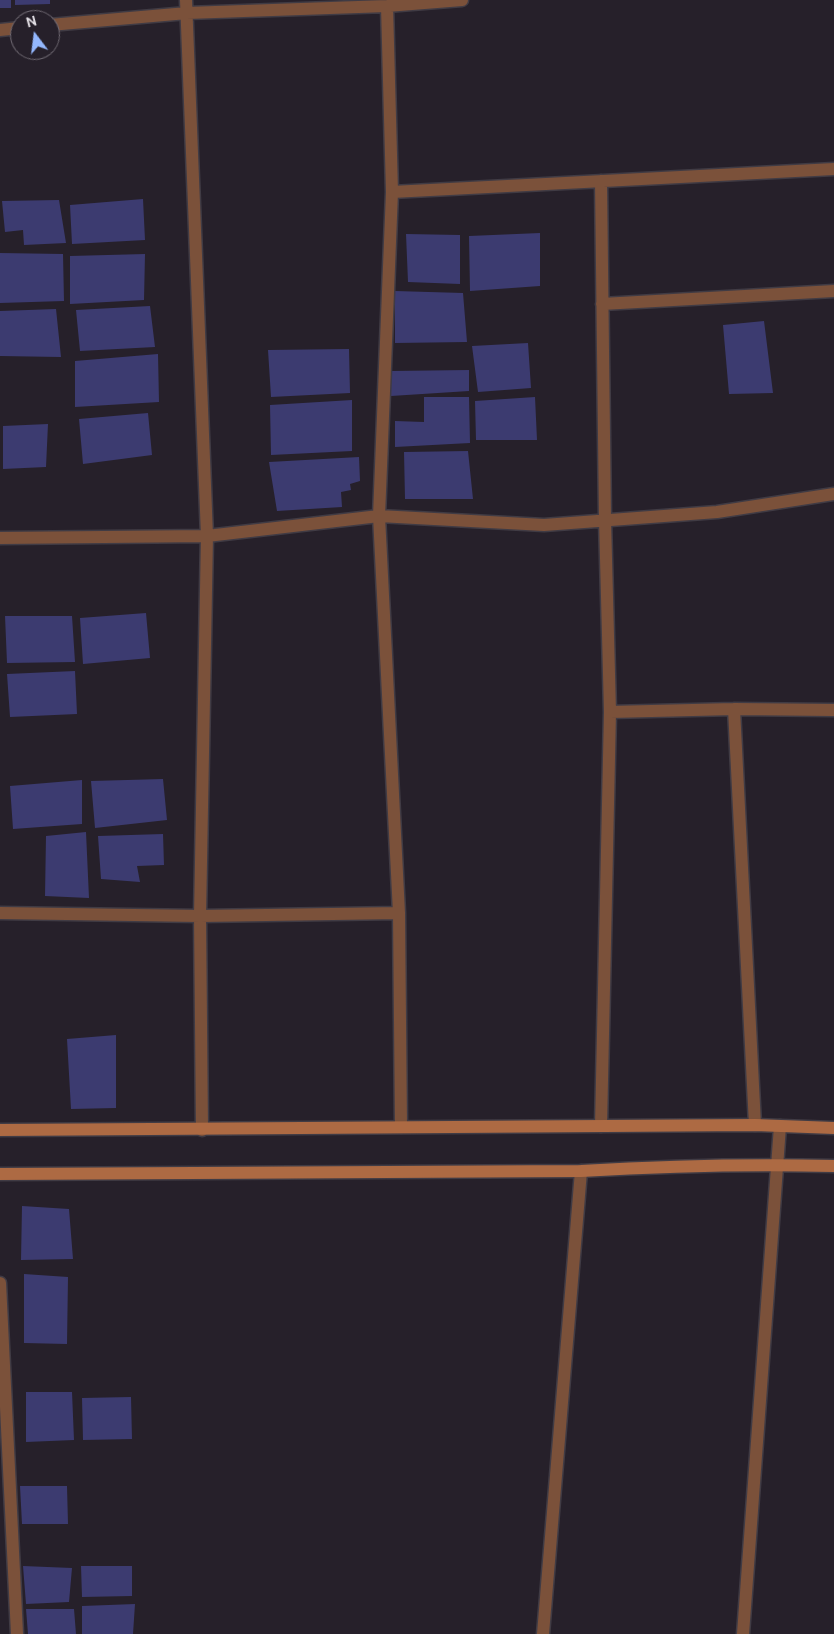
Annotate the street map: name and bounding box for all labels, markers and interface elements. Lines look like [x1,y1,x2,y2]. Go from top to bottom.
north arrow [10,10,60,60]
text: N [24,12,38,31]

